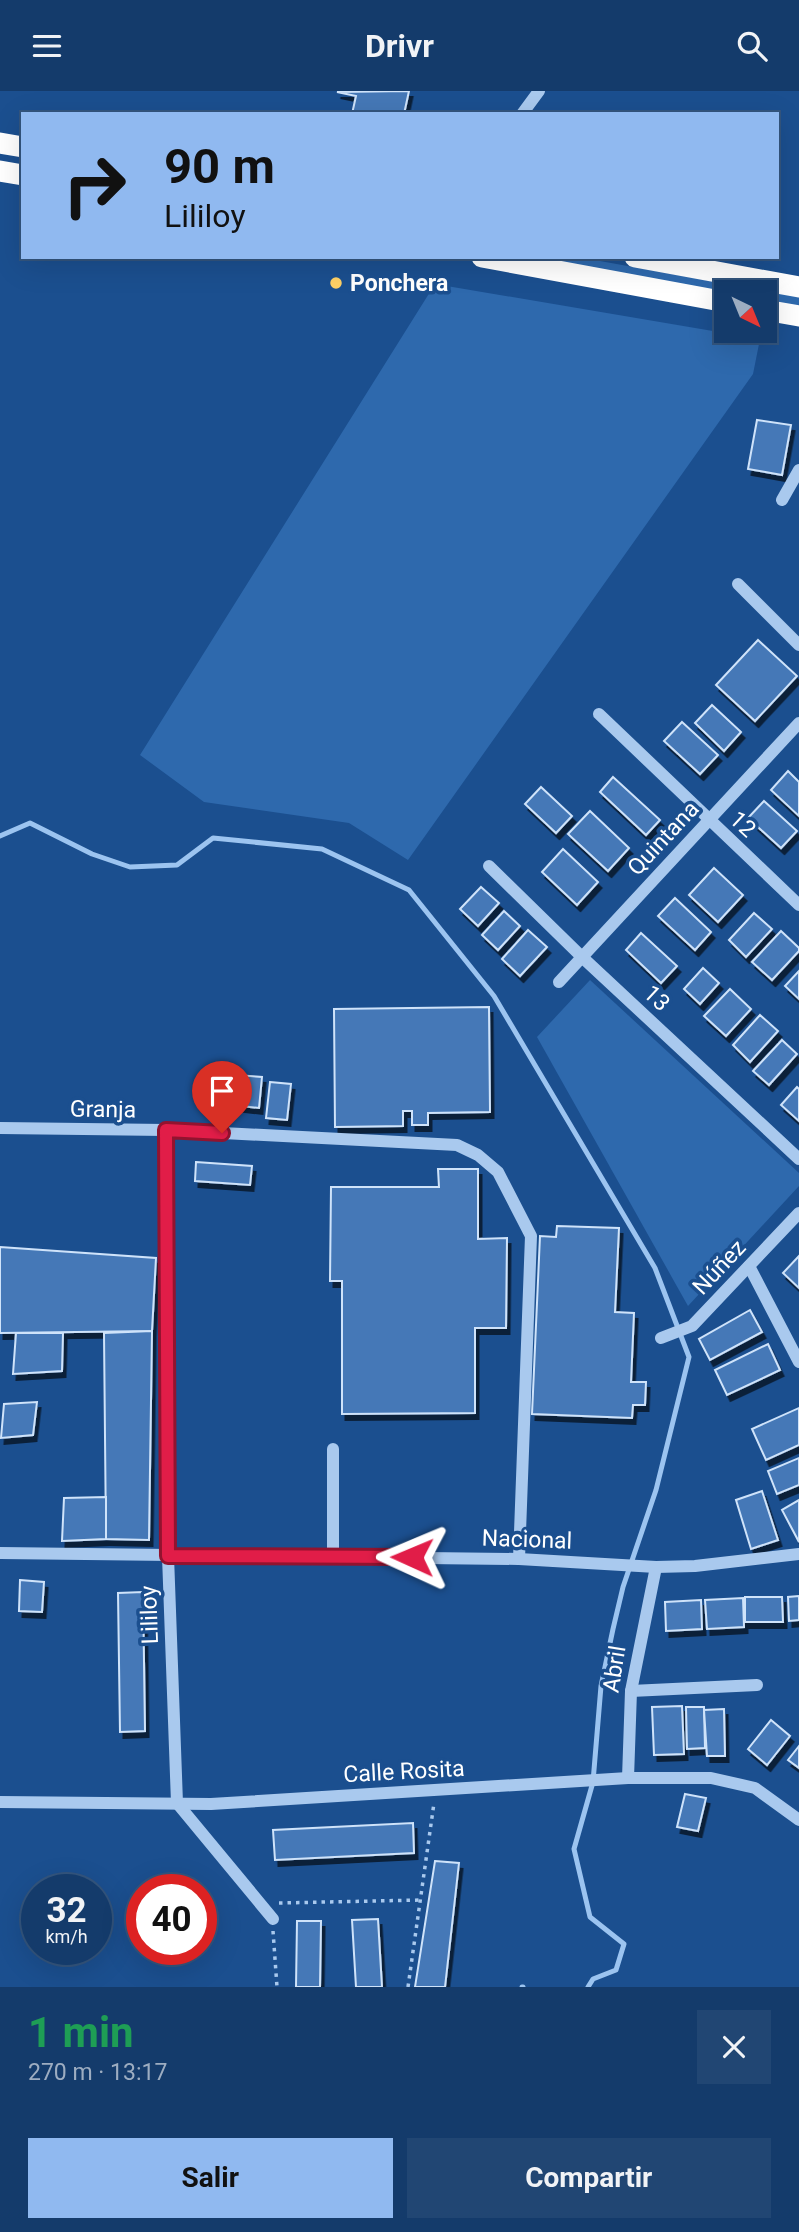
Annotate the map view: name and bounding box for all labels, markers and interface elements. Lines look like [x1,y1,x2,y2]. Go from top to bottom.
icon: menu [28,27,66,65]
text: Drivr [365,27,434,65]
icon: search [733,27,771,65]
text: 90 m [164,138,275,195]
icon: right [49,140,140,231]
text: Lililoy [164,197,246,235]
place label: Ponchera [350,270,448,297]
marker: Ponchera [328,275,344,291]
north arrow [714,280,777,343]
map controls [714,280,777,343]
street label: Quintana [622,795,705,881]
street label: 12 [724,806,761,843]
street label: 13 [638,980,675,1017]
pin [192,1061,252,1133]
icon: arrive [203,1072,241,1110]
street label: Granja [70,1095,136,1124]
street label: Núñez [687,1234,752,1300]
position arrow [375,1520,449,1594]
street label: Nacional [481,1524,573,1555]
street label: Lililoy [135,1585,164,1645]
street label: Abril [597,1644,631,1694]
street label: Calle Rosita [343,1755,465,1788]
speed limit sign: 40 [126,1874,217,1965]
text: 32 [46,1890,87,1931]
text: km/h [45,1926,88,1947]
text: 1 min [28,2008,134,2057]
button: close [697,2010,771,2084]
text: 270 m · 13:17 [28,2059,167,2086]
button: Salir [28,2138,393,2218]
button: Compartir [407,2138,771,2218]

